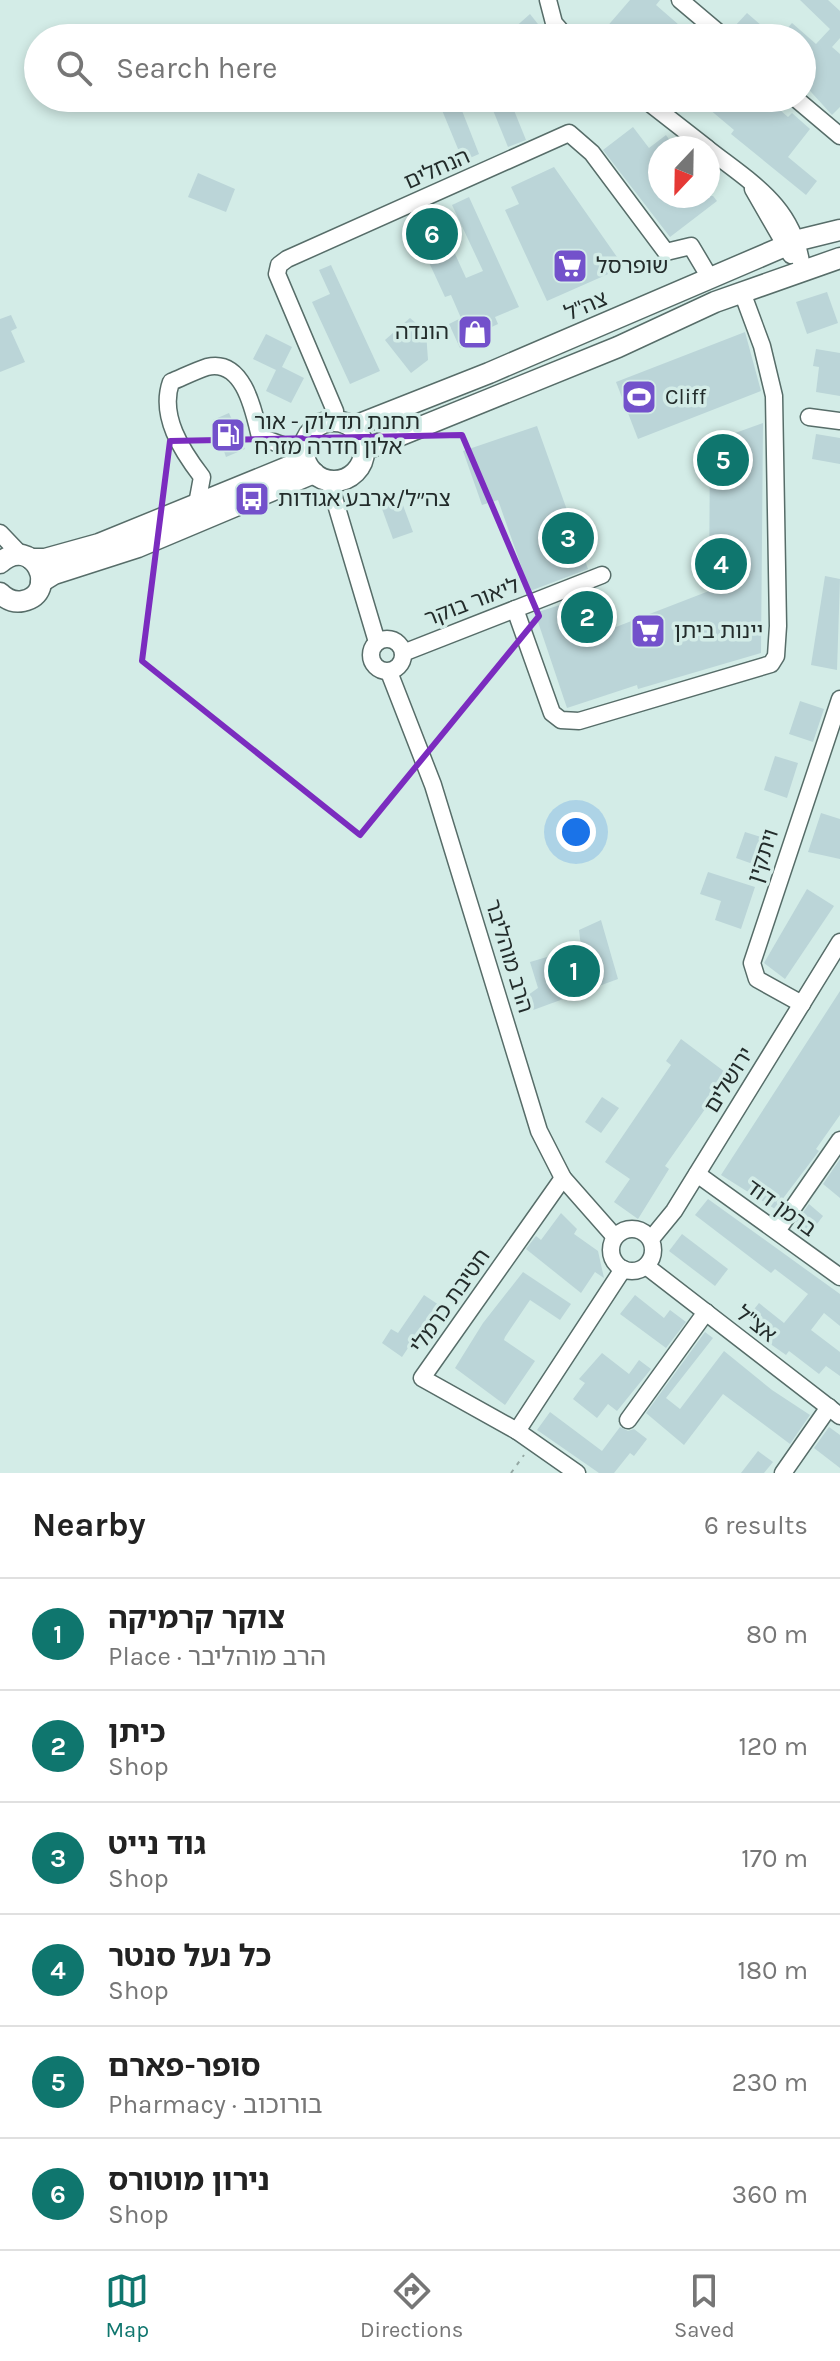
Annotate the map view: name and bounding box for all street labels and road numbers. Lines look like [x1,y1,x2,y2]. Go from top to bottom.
street label: הנחלים [400,143,474,195]
street label: צה"ל [561,285,611,327]
street label: ליאור בוקר [421,572,523,632]
street label: ויתקין [742,826,784,886]
street label: הרב מוהליבר [479,896,539,1016]
street label: ירושלים [699,1042,759,1118]
street label: ברמן דוד [741,1174,821,1242]
street label: חטיבת כרמלי [404,1244,496,1358]
street label: אצ"ל [731,1300,782,1348]

